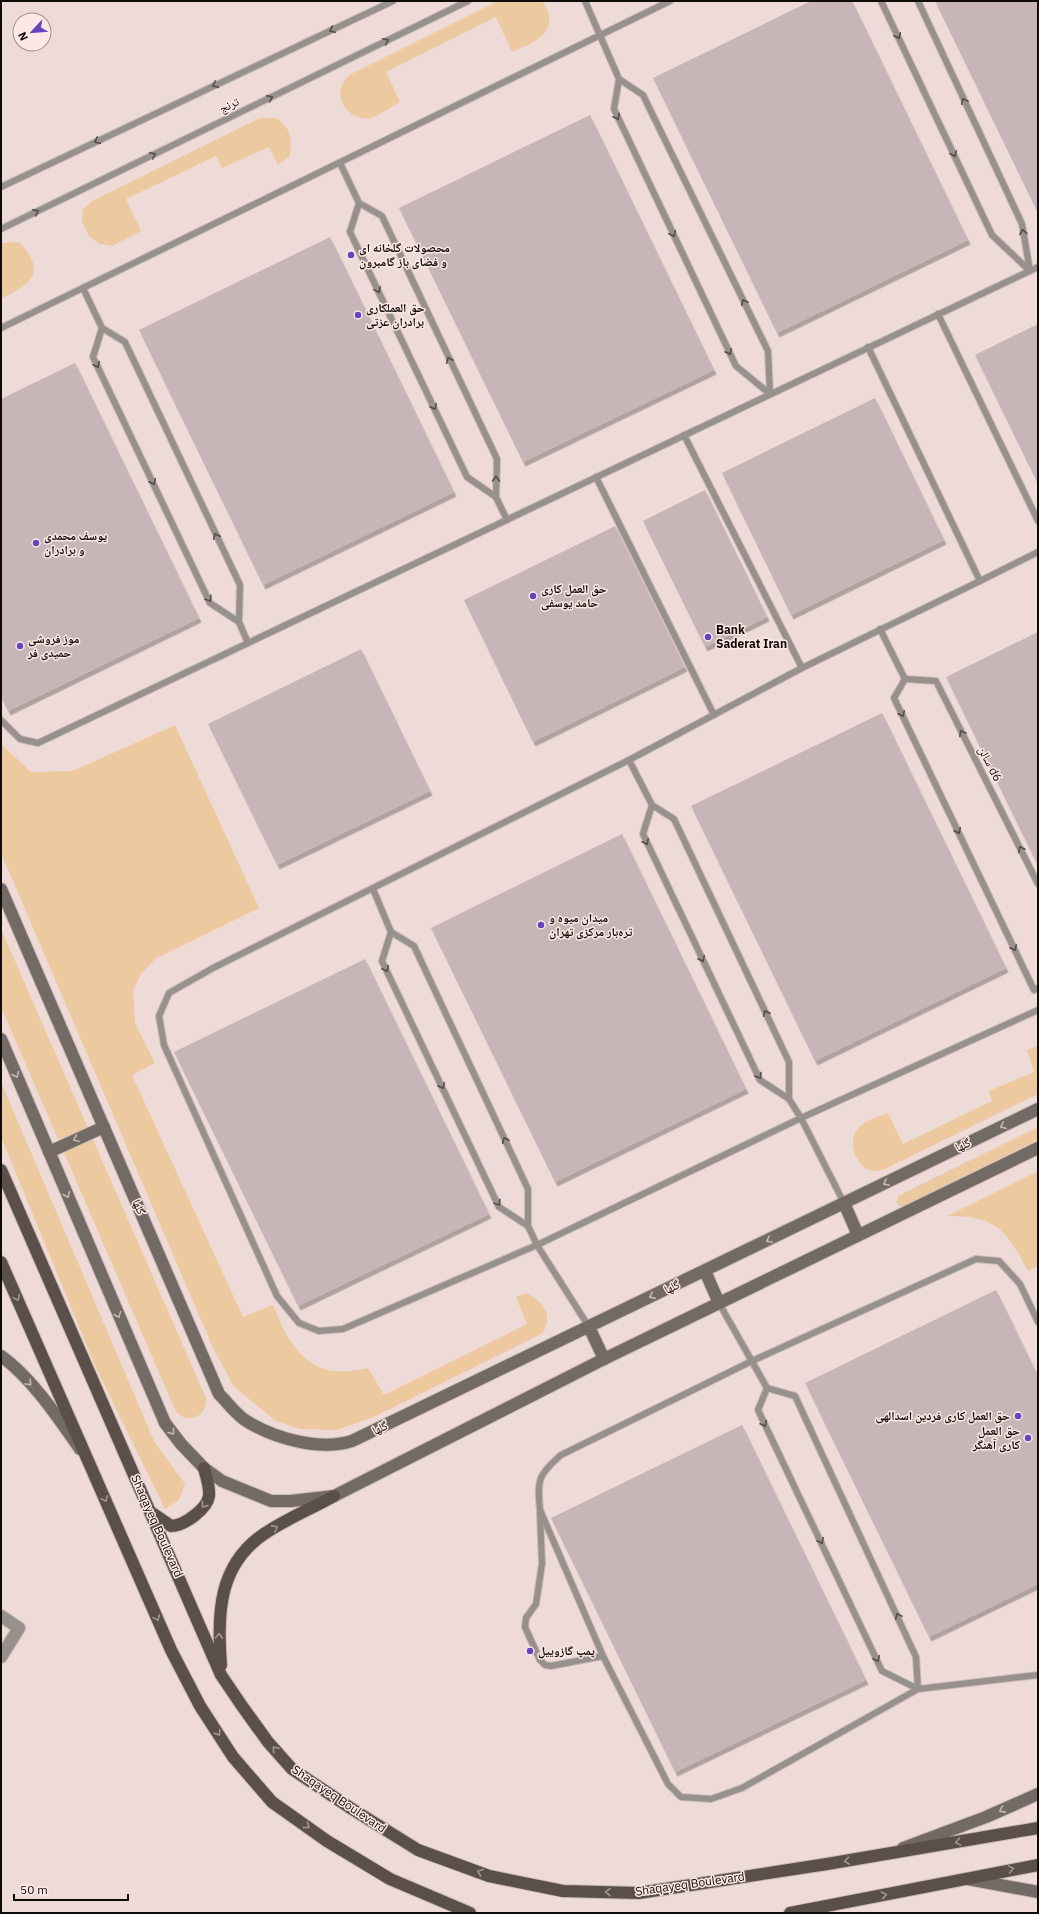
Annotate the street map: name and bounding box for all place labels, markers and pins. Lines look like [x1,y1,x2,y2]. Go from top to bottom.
place label: محصولات گلخانه ای و فضای باز گامبرون [359,240,450,270]
marker: محصولات گلخانه ای و فضای باز گامبرون [346,250,356,260]
place label: حق العملکاری برادران عزتی [366,300,425,330]
marker: حق العملکاری برادران عزتی [353,310,363,320]
place label: یوسف محمدی و برادران [44,528,107,558]
marker: یوسف محمدی و برادران [31,538,41,548]
place label: حق العمل کاری حامد یوسفی [541,581,607,611]
marker: حق العمل کاری حامد یوسفی [528,591,538,601]
place label: Bank Saderat Iran [716,622,787,651]
place label: موز فروشی حمیدی فر [27,631,80,661]
marker: Bank Saderat Iran [703,632,713,642]
marker: موز فروشی حمیدی فر [15,641,25,651]
place label: میدان میوه و تره‌بار مرکزی تهران [549,910,633,940]
marker: میدان میوه و تره‌بار مرکزی تهران [536,920,546,930]
place label: حق العمل کاری فردین اسدالهی [876,1408,1010,1424]
marker: حق العمل کاری فردین اسدالهی [1013,1411,1023,1421]
place label: حق العمل کاری آهنگر [972,1423,1021,1453]
marker: حق العمل کاری آهنگر [1023,1433,1033,1443]
place label: پمپ گازوییل [538,1643,595,1659]
marker: پمپ گازوییل [525,1646,535,1656]

